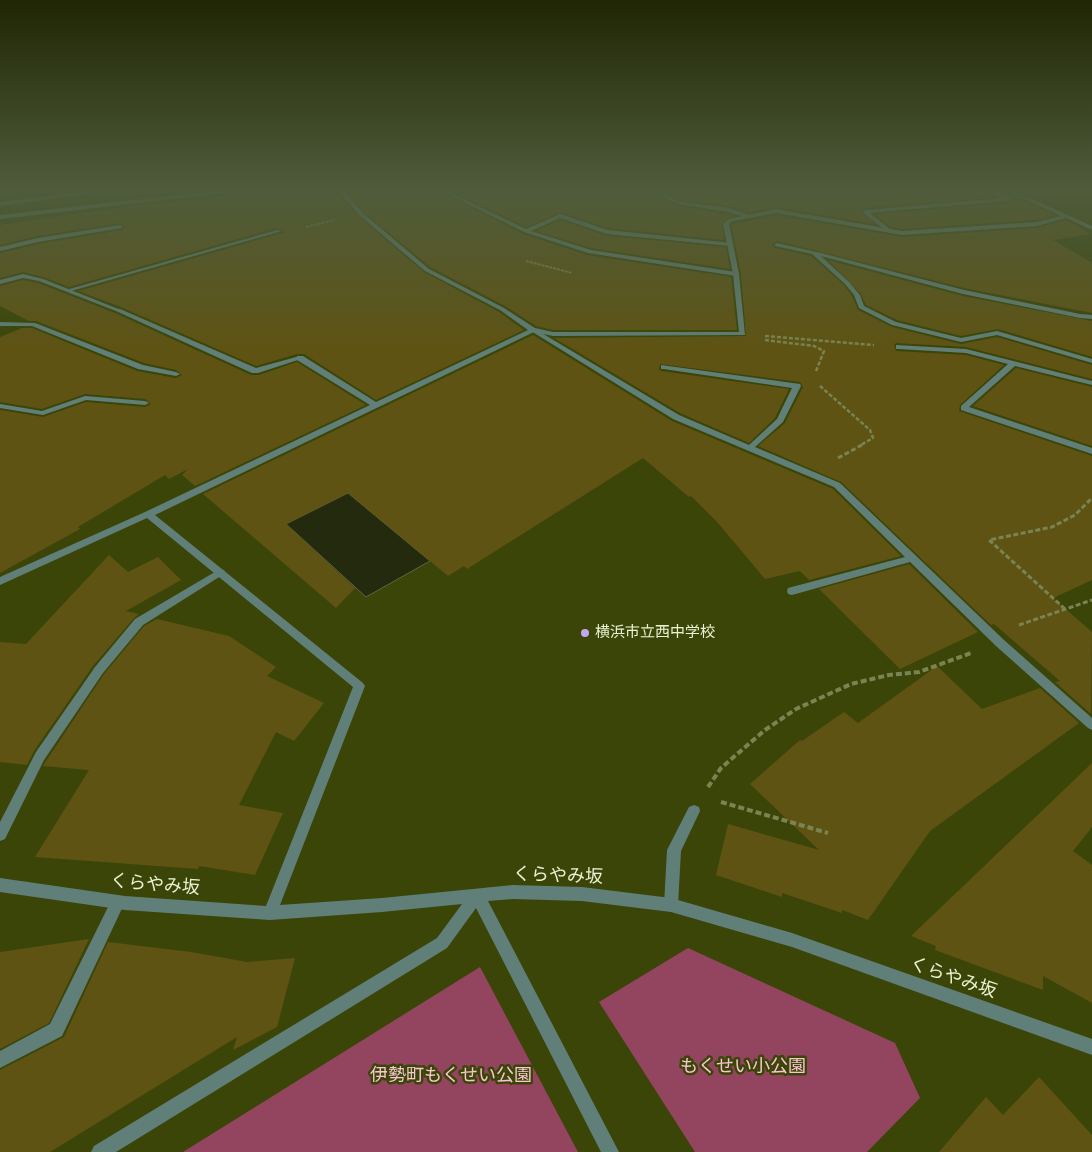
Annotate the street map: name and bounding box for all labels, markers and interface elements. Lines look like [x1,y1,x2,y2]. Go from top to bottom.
place label: 横浜市立西中学校 [595,624,715,642]
marker: 横浜市立西中学校 [579,627,591,639]
street label: くらやみ坂 [513,864,603,888]
street label: くらやみ坂 [109,870,201,900]
street label: くらやみ坂 [907,953,999,1003]
park label: もくせい小公園 [680,1056,806,1078]
park label: 伊勢町もくせい公園 [370,1065,532,1087]

